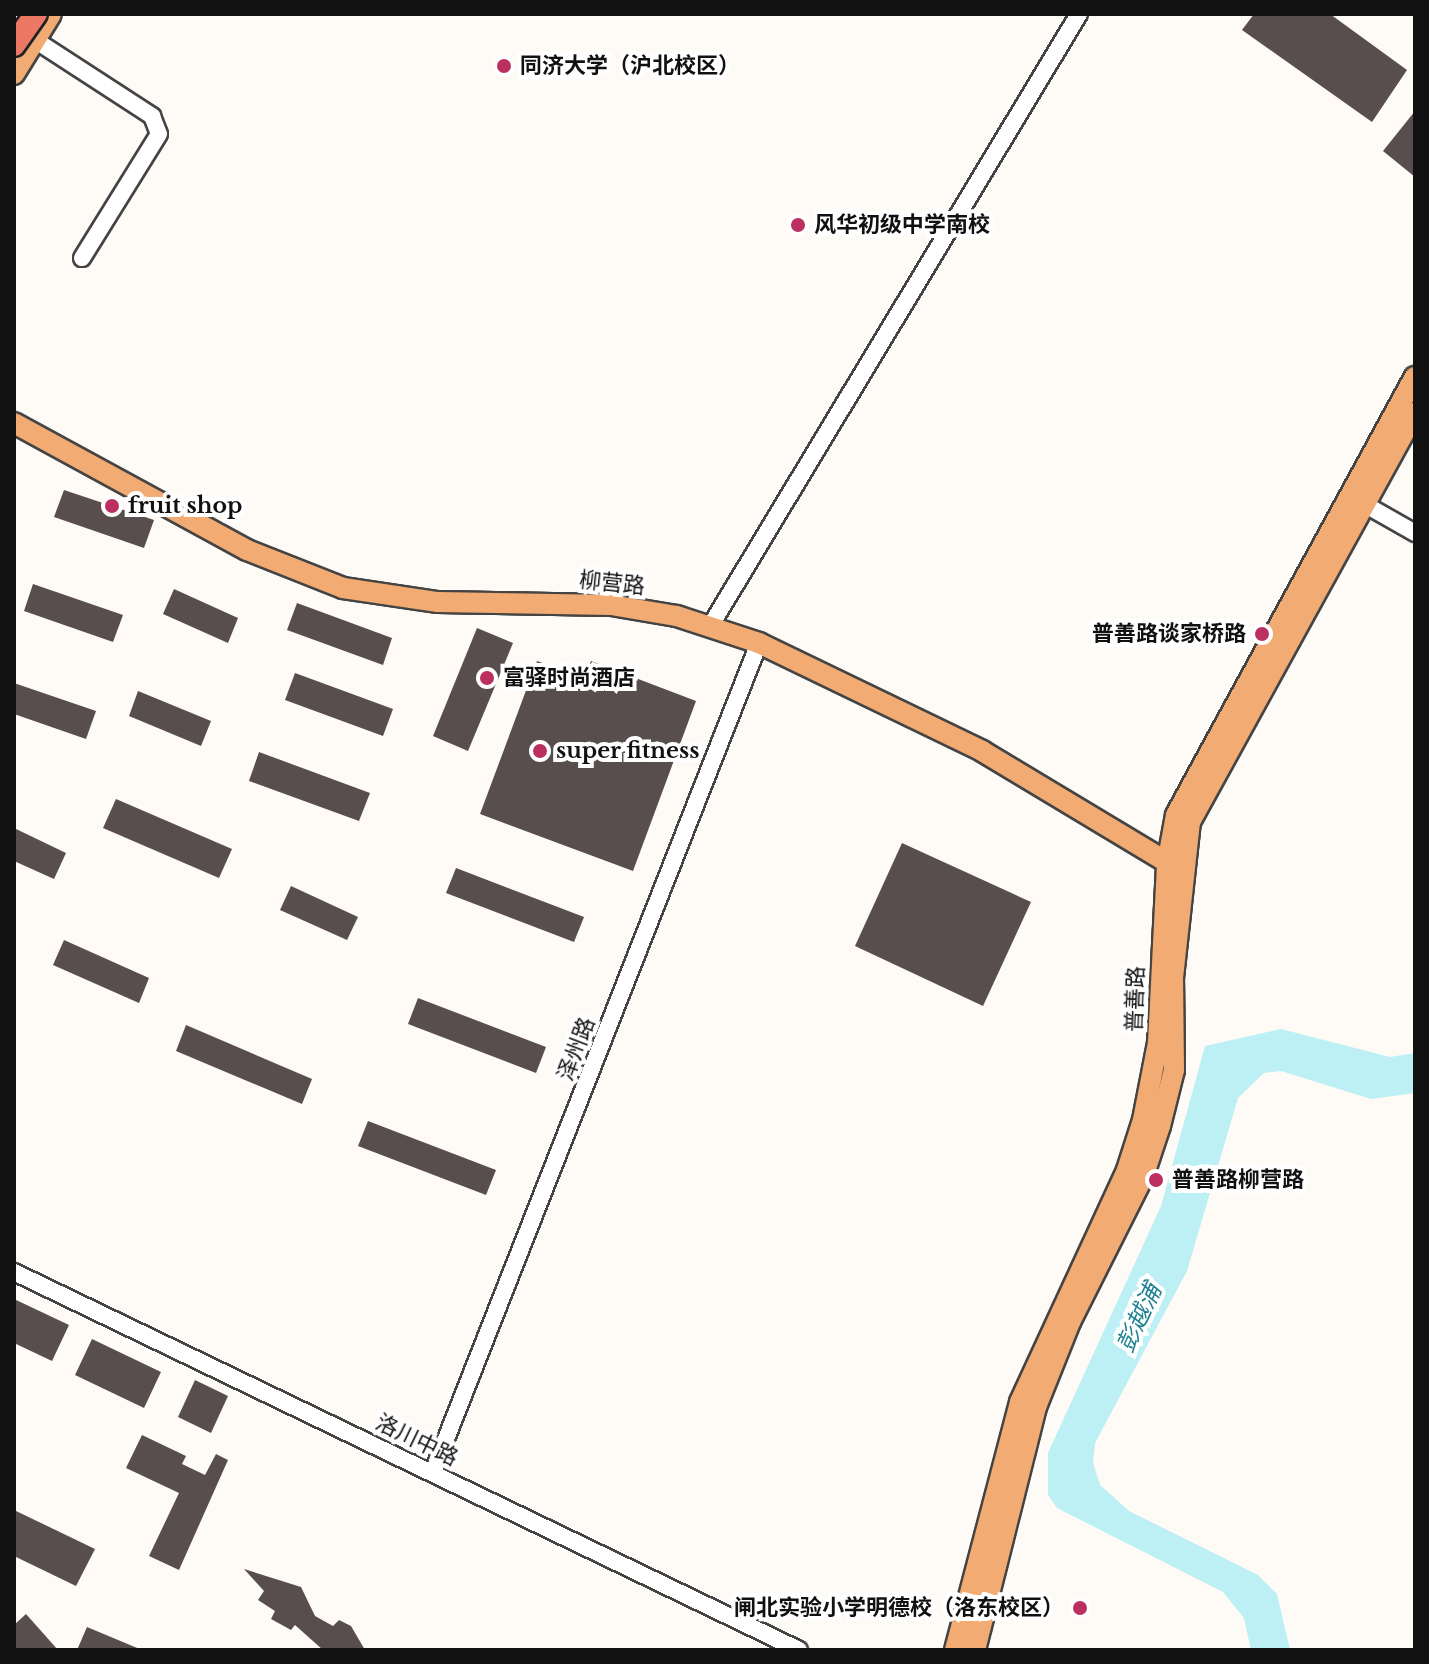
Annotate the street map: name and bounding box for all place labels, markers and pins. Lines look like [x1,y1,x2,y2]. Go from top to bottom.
place label: 同济大学（沪北校区） [520,53,740,79]
marker: 同济大学（沪北校区） [495,57,513,75]
place label: 风华初级中学南校 [814,212,990,238]
marker: 风华初级中学南校 [789,216,807,234]
place label: fruit shop [128,493,242,519]
marker: fruit shop [103,497,121,515]
place label: 普善路谈家桥路 [1092,621,1246,647]
marker: 普善路谈家桥路 [1253,625,1271,643]
place label: 富驿时尚酒店 [503,665,635,691]
marker: 富驿时尚酒店 [478,669,496,687]
place label: super fitness [556,738,700,764]
marker: super fitness [531,742,549,760]
place label: 普善路柳营路 [1172,1167,1304,1193]
marker: 普善路柳营路 [1147,1171,1165,1189]
place label: 闸北实验小学明德校（洛东校区） [734,1595,1064,1621]
marker: 闸北实验小学明德校（洛东校区） [1071,1599,1089,1617]

